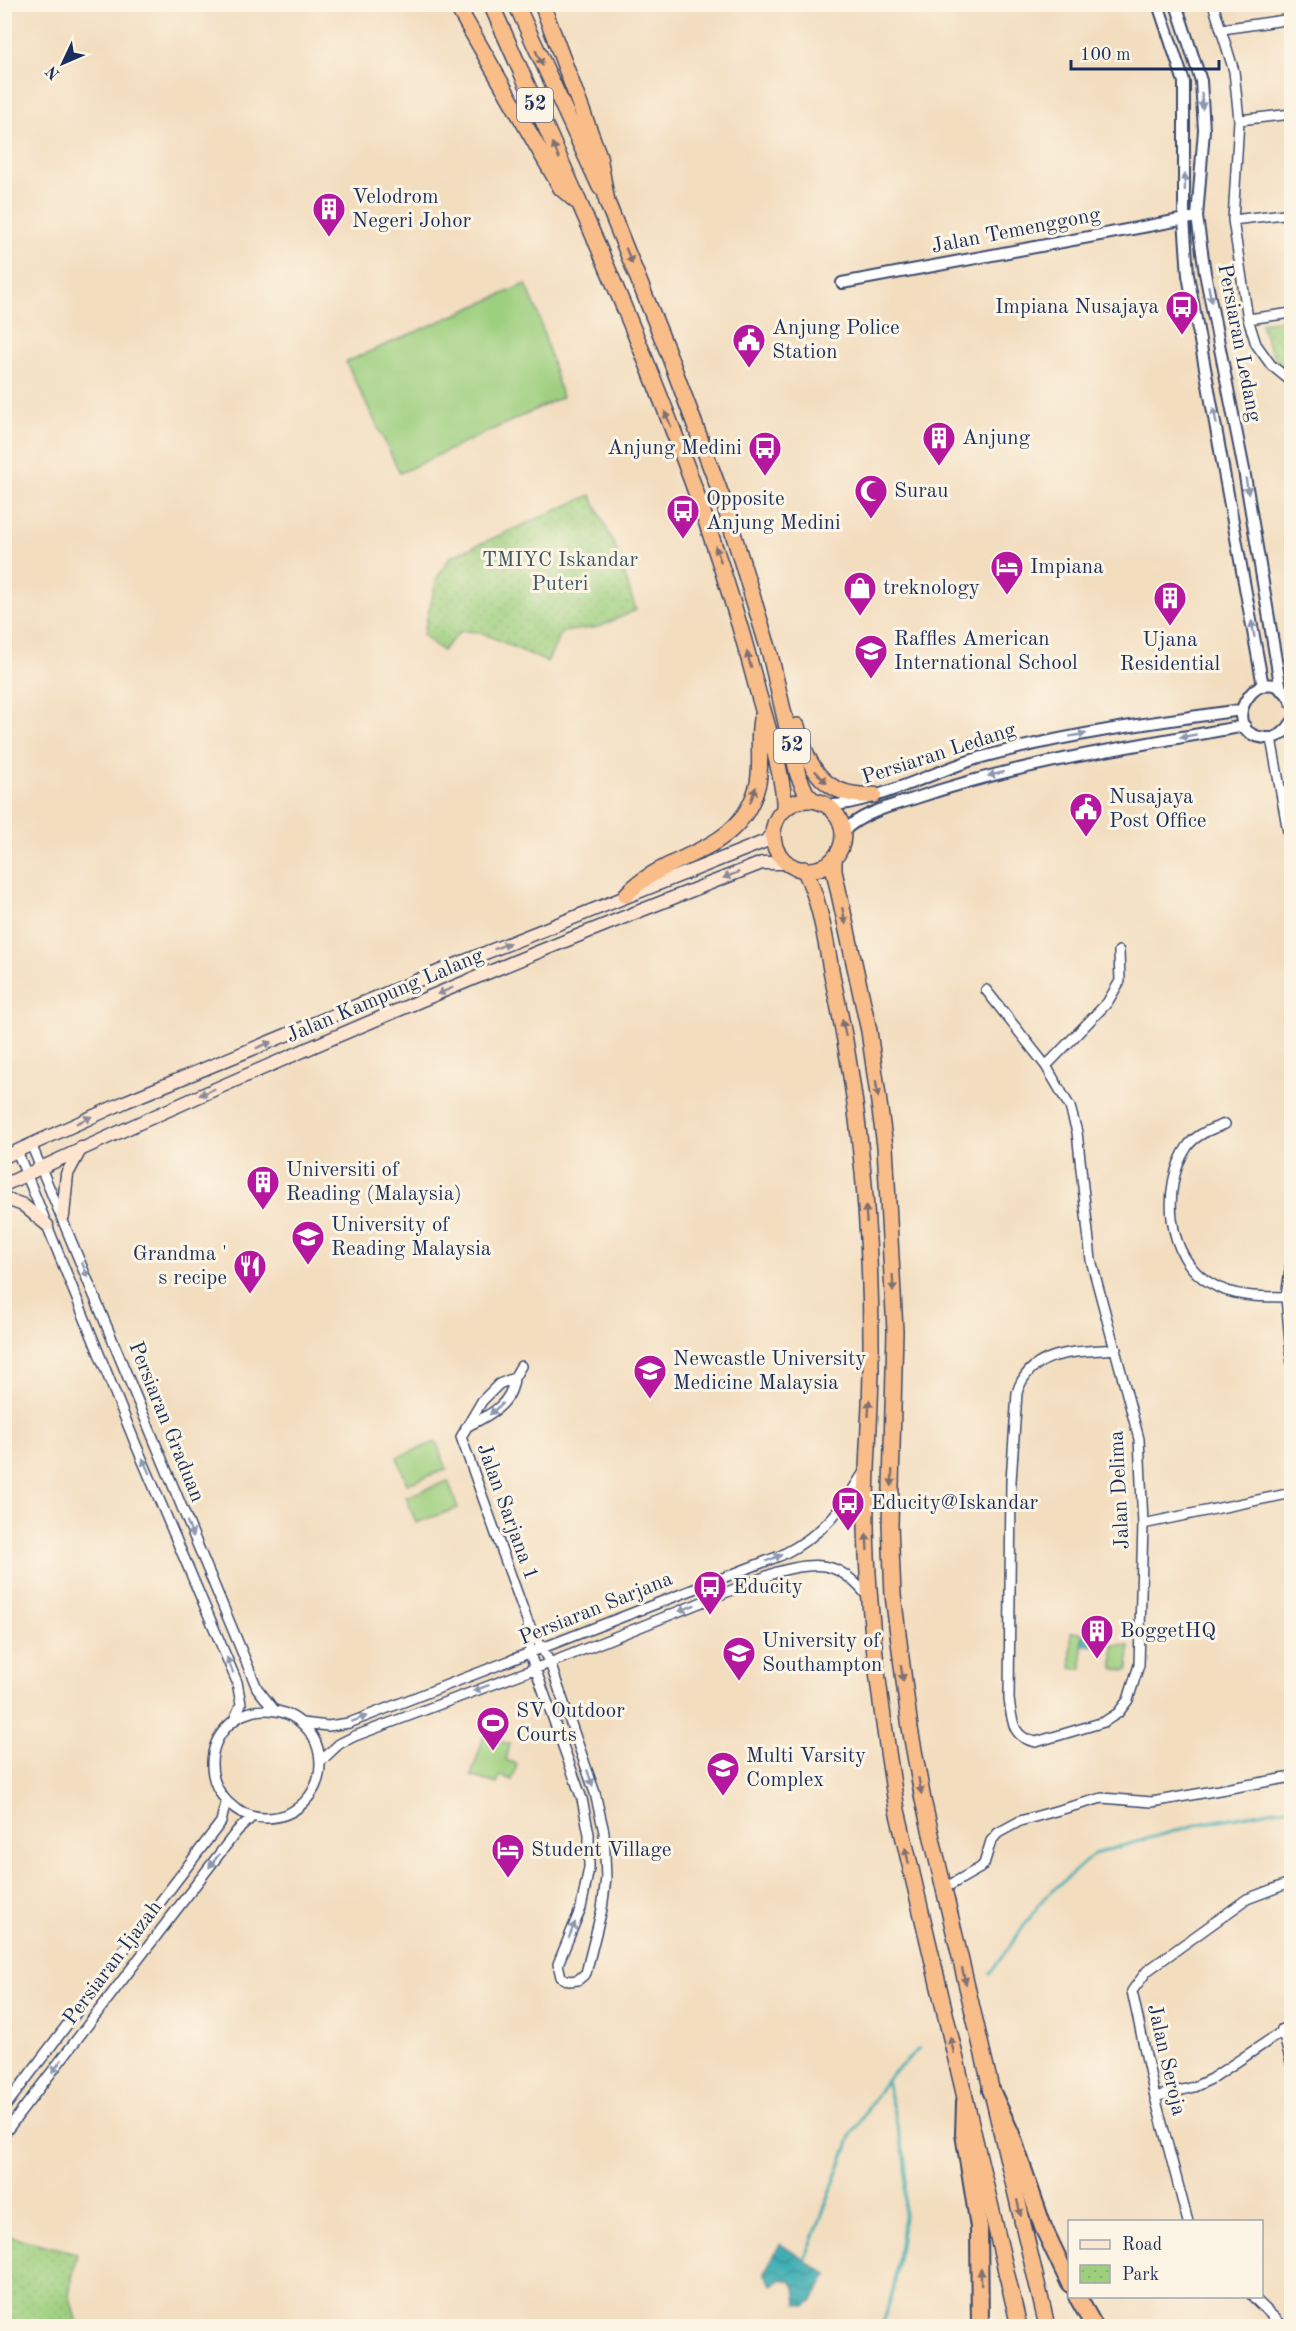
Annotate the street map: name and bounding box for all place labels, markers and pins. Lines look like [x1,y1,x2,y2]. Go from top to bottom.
place label: Velodrom Negeri Johor [352,187,472,232]
building icon: Velodrom Negeri Johor [311,191,347,238]
bus stop icon: Impiana Nusajaya [1164,289,1200,336]
place label: Impiana Nusajaya [995,297,1159,318]
place label: Anjung Police Station [772,318,900,363]
public building icon: Anjung Police Station [731,322,767,369]
building icon: Anjung [921,420,957,467]
place label: Anjung [962,428,1031,449]
bus stop icon: Anjung Medini [747,430,783,477]
place label: Anjung Medini [607,438,742,459]
mosque icon: Surau [853,473,889,520]
place label: Surau [894,481,948,502]
place label: Opposite Anjung Medini [706,489,841,534]
bus stop icon: Opposite Anjung Medini [665,493,701,540]
hotel icon: Impiana [989,549,1025,596]
place label: Impiana [1030,557,1104,578]
shop icon: treknology [842,570,878,617]
place label: treknology [883,578,980,599]
building icon: Ujana Residential [1152,580,1188,627]
place label: Raffles American International School [894,629,1078,674]
place label: Ujana Residential [1120,630,1221,675]
school or university icon: Raffles American International School [853,633,889,680]
place label: Nusajaya Post Office [1109,787,1207,832]
public building icon: Nusajaya Post Office [1068,791,1104,838]
place label: Universiti of Reading (Malaysia) [286,1160,462,1205]
building icon: Universiti of Reading (Malaysia) [245,1164,281,1211]
place label: University of Reading Malaysia [331,1215,491,1260]
school or university icon: University of Reading Malaysia [290,1219,326,1266]
place label: Grandma ' s recipe [133,1244,227,1289]
restaurant icon: Grandma ' s recipe [232,1248,268,1295]
place label: Newcastle University Medicine Malaysia [673,1349,866,1394]
school or university icon: Newcastle University Medicine Malaysia [632,1353,668,1400]
bus stop icon: Educity@Iskandar [830,1485,866,1532]
place label: Educity@Iskandar [871,1493,1039,1514]
bus stop icon: Educity [692,1569,728,1616]
place label: Educity [733,1577,803,1598]
building icon: BoggetHQ [1079,1613,1115,1660]
place label: BoggetHQ [1120,1621,1216,1642]
place label: University of Southampton [762,1631,882,1676]
school or university icon: University of Southampton [721,1635,757,1682]
place label: SV Outdoor Courts [516,1701,625,1746]
sports icon: SV Outdoor Courts [475,1705,511,1752]
place label: Multi Varsity Complex [746,1746,866,1791]
school or university icon: Multi Varsity Complex [705,1750,741,1797]
hotel icon: Student Village [490,1832,526,1879]
place label: Student Village [531,1840,671,1861]

